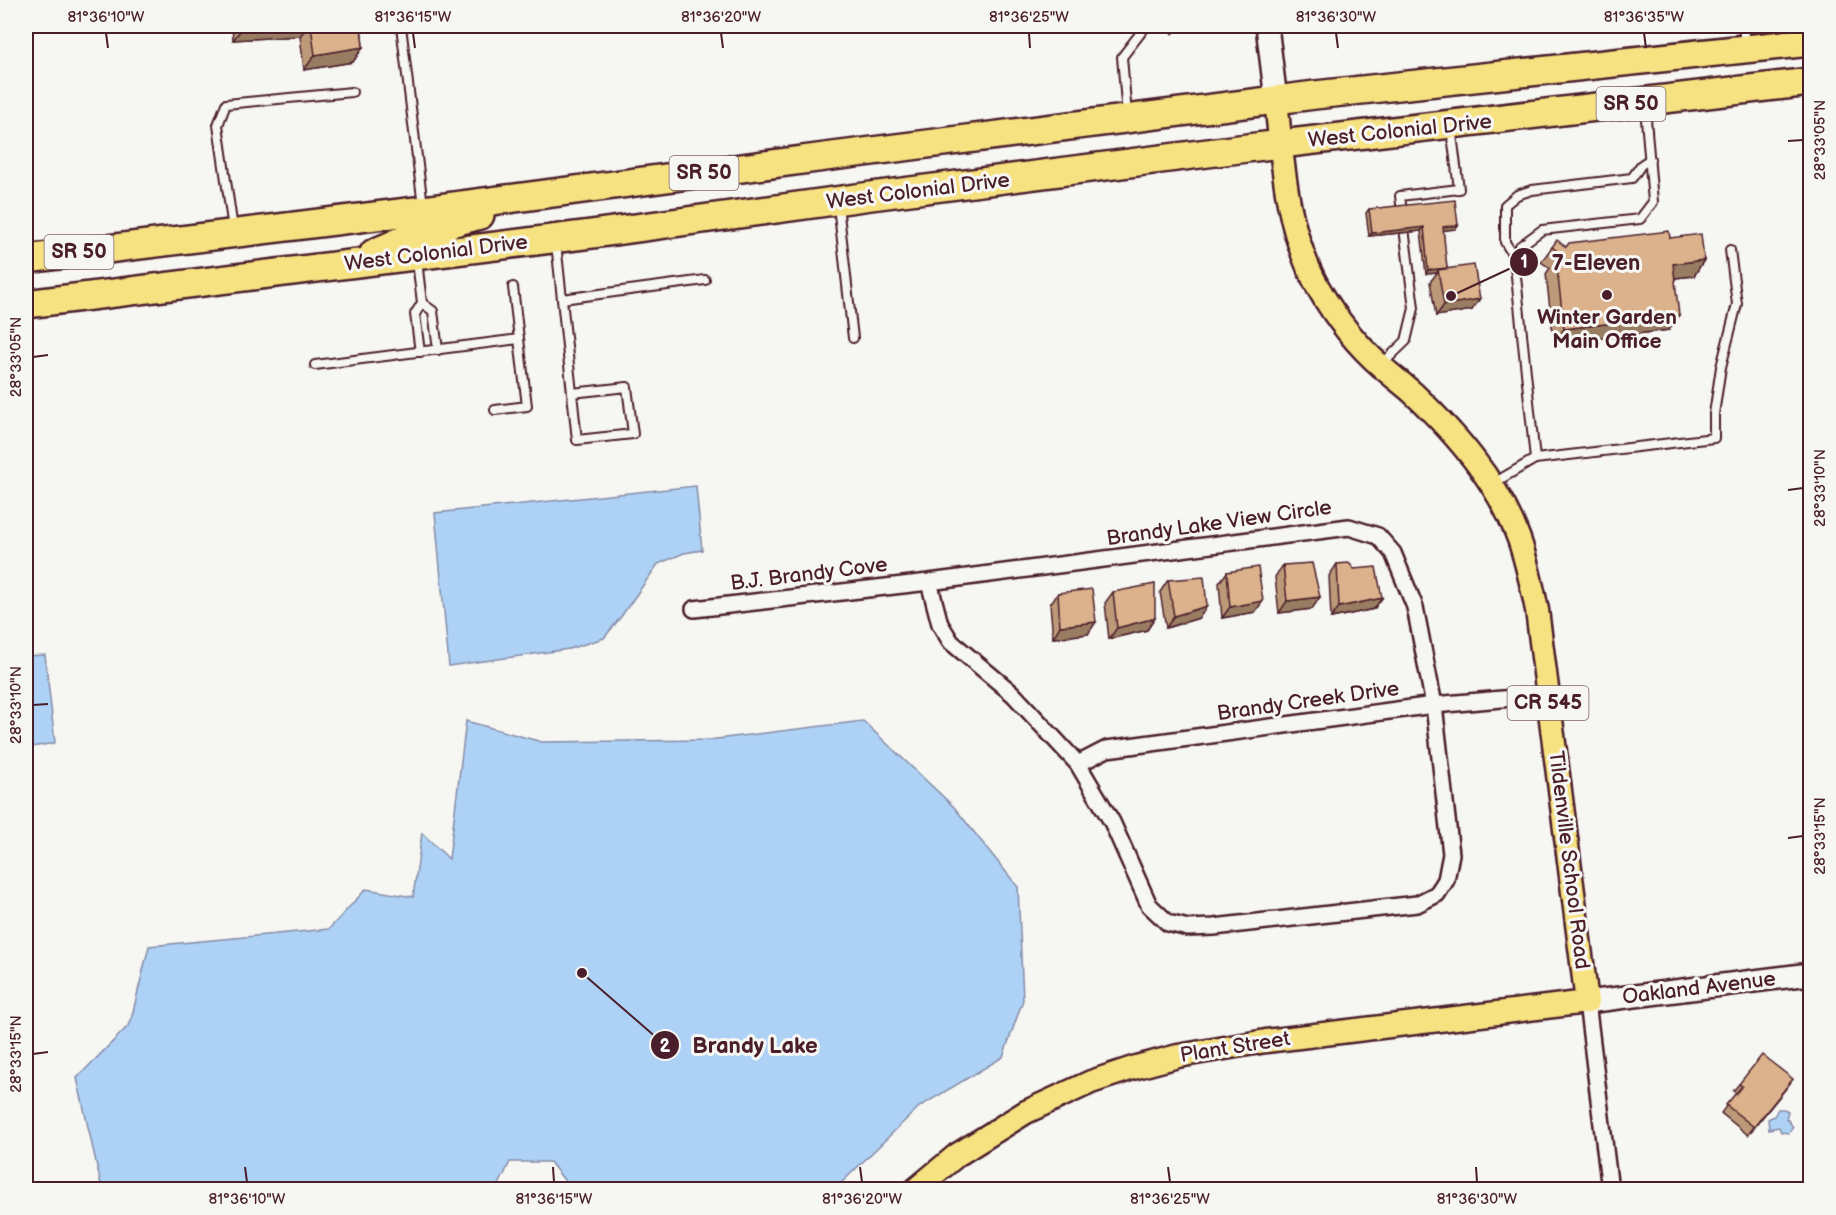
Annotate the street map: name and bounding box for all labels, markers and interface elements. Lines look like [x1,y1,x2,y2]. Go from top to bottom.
text: 81°36'10"W [67,8,145,27]
text: 81°36'15"W [375,8,452,27]
text: 81°36'20"W [681,8,761,27]
text: 81°36'25"W [989,8,1069,27]
text: 81°36'30"W [1296,8,1377,27]
text: 81°36'35"W [1604,8,1684,27]
road number: SR 50 [1596,87,1666,121]
text: 28°33'05"N [1811,100,1830,180]
street label: West Colonial Drive [1307,109,1493,153]
road number: SR 50 [670,156,738,190]
street label: West Colonial Drive [825,167,1011,215]
street label: West Colonial Drive [343,229,529,277]
road number: SR 50 [44,235,113,269]
callout: 7-Eleven [1509,242,1652,282]
text: 7-Eleven [1552,250,1640,277]
text: 1 [1520,252,1528,273]
marker: Winter Garden Main Office [1600,288,1614,302]
place label: Winter Garden Main Office [1537,305,1677,354]
text: 28°33'05"N [7,317,26,397]
text: 28°33'10"N [1811,449,1830,527]
street label: Brandy Lake View Circle [1105,495,1333,551]
street label: B.J. Brandy Cove [729,552,889,596]
text: 28°33'10"N [7,666,26,744]
street label: Brandy Creek Drive [1215,676,1401,726]
road number: CR 545 [1508,686,1588,720]
street label: Tildenville School Road [1543,749,1595,971]
text: 28°33'15"N [1811,797,1830,875]
street label: Oakland Avenue [1621,966,1777,1010]
text: 28°33'15"N [7,1015,26,1093]
callout: Brandy Lake [650,1025,830,1065]
street label: Plant Street [1178,1026,1292,1068]
text: Brandy Lake [692,1033,818,1060]
text: 2 [660,1036,671,1057]
text: 81°36'10"W [208,1190,286,1209]
text: 81°36'15"W [516,1190,593,1209]
text: 81°36'20"W [822,1190,902,1209]
text: 81°36'25"W [1130,1190,1210,1209]
text: 81°36'30"W [1437,1190,1518,1209]

